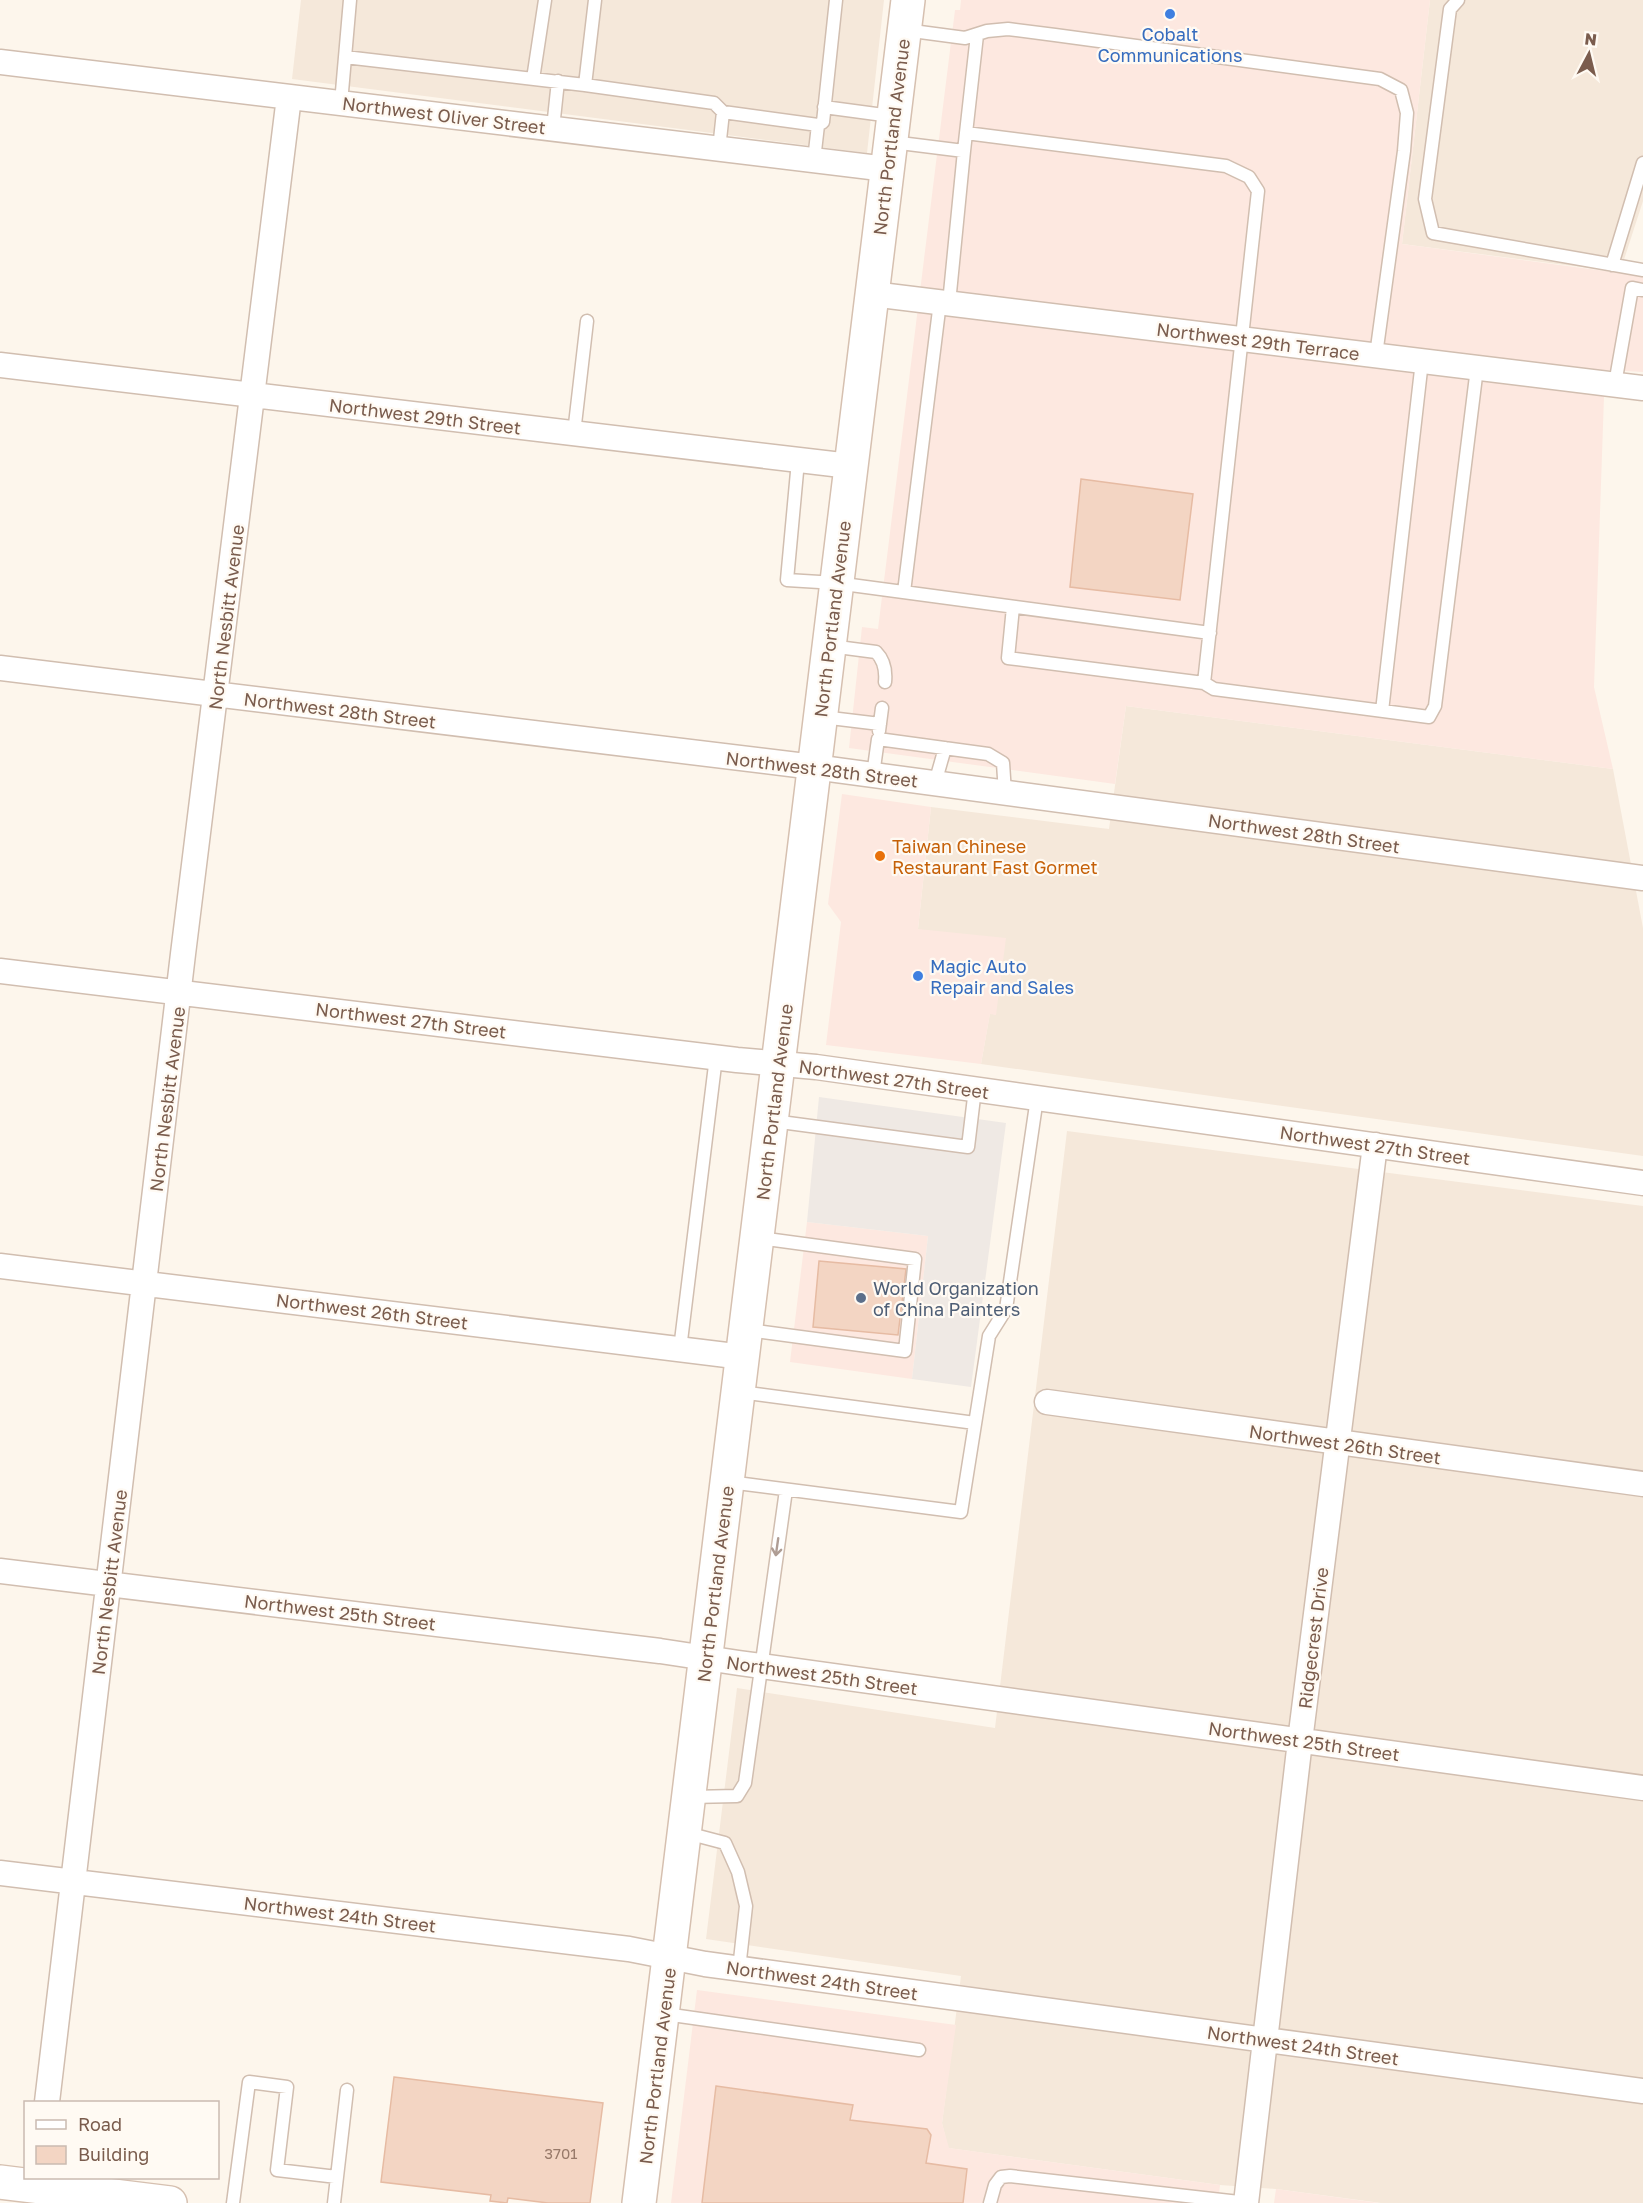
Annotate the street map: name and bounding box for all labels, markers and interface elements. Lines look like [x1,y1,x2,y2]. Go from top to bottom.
marker: Cobalt Communications [1163,7,1177,21]
place label: Cobalt Communications [1098,23,1242,66]
north arrow [1559,24,1619,84]
text: N [1584,28,1598,50]
street label: North Portland Avenue [868,38,914,236]
street label: Northwest Oliver Street [341,92,547,138]
street label: Northwest 29th Terrace [1155,318,1361,364]
street label: Northwest 29th Street [328,393,522,439]
street label: North Portland Avenue [809,520,855,718]
street label: North Nesbitt Avenue [204,523,248,711]
street label: Northwest 28th Street [243,687,437,733]
street label: Northwest 28th Street [725,746,919,792]
street label: Northwest 28th Street [1207,809,1401,857]
place label: Taiwan Chinese Restaurant Fast Gormet [892,835,1098,878]
marker: Taiwan Chinese Restaurant Fast Gormet [873,849,887,863]
place label: Magic Auto Repair and Sales [930,955,1074,998]
marker: Magic Auto Repair and Sales [911,969,925,983]
street label: Northwest 27th Street [314,997,508,1043]
street label: North Portland Avenue [751,1003,797,1201]
street label: North Nesbitt Avenue [145,1005,189,1193]
street label: Northwest 27th Street [797,1055,991,1103]
street label: Northwest 27th Street [1278,1121,1472,1169]
place label: World Organization of China Painters [873,1277,1039,1320]
street label: Northwest 26th Street [275,1288,469,1334]
marker: World Organization of China Painters [854,1291,868,1305]
street label: Northwest 26th Street [1248,1420,1442,1468]
street label: North Portland Avenue [692,1485,738,1683]
street label: North Nesbitt Avenue [87,1488,131,1676]
one-way arrow [772,1537,783,1557]
street label: Ridgecrest Drive [1293,1566,1333,1710]
street label: Northwest 25th Street [243,1589,437,1635]
street label: Northwest 25th Street [725,1651,919,1699]
street label: Northwest 25th Street [1207,1717,1401,1765]
street label: Northwest 24th Street [243,1891,437,1937]
street label: Northwest 24th Street [725,1956,919,2004]
street label: North Portland Avenue [634,1967,680,2165]
street label: Northwest 24th Street [1206,2021,1400,2069]
legend [24,2101,219,2179]
text: Road [78,2113,122,2135]
text: Building [78,2143,149,2165]
house number: 3701 [544,2144,578,2162]

